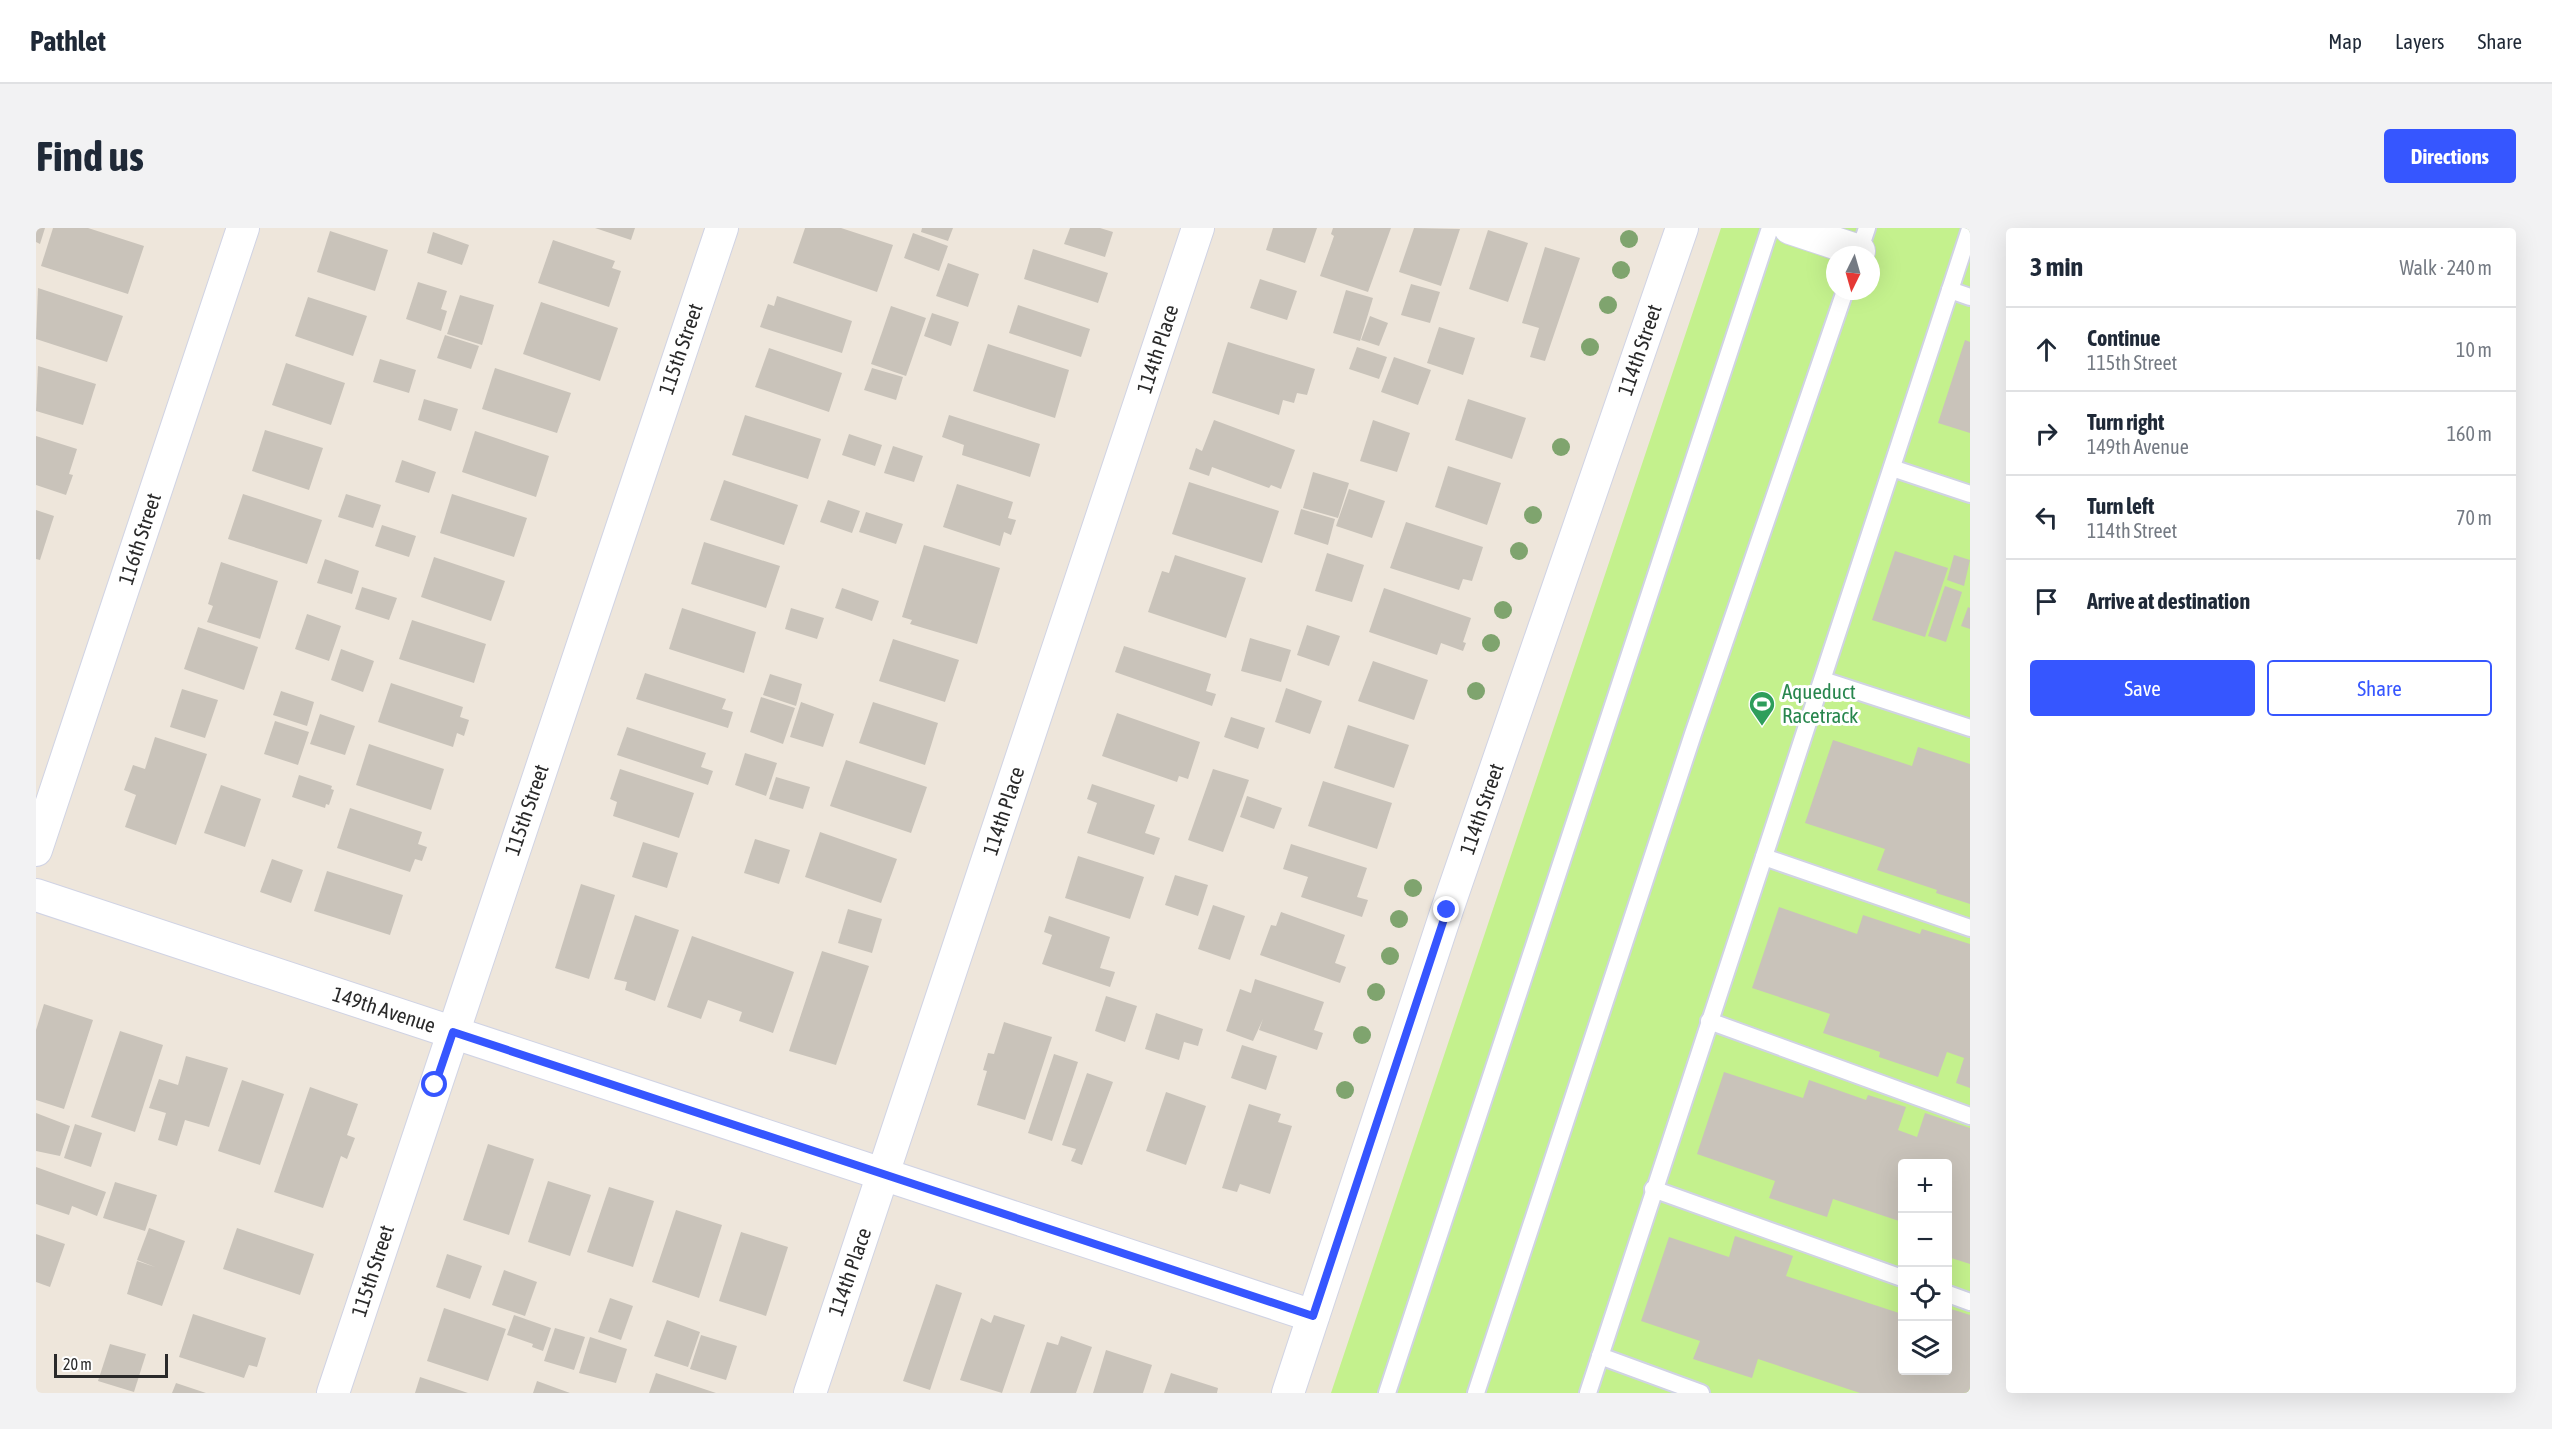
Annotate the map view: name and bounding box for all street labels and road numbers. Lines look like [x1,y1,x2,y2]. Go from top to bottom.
street label: 115th Street [653,300,707,397]
street label: 114th Place [1131,301,1183,396]
street label: 114th Street [1612,301,1666,398]
street label: 116th Street [113,490,165,587]
street label: 114th Street [1454,760,1508,857]
street label: 115th Street [499,761,553,858]
street label: 114th Place [977,763,1029,858]
street label: 149th Avenue [330,981,439,1037]
street label: 115th Street [346,1222,398,1319]
street label: 114th Place [823,1224,875,1319]

